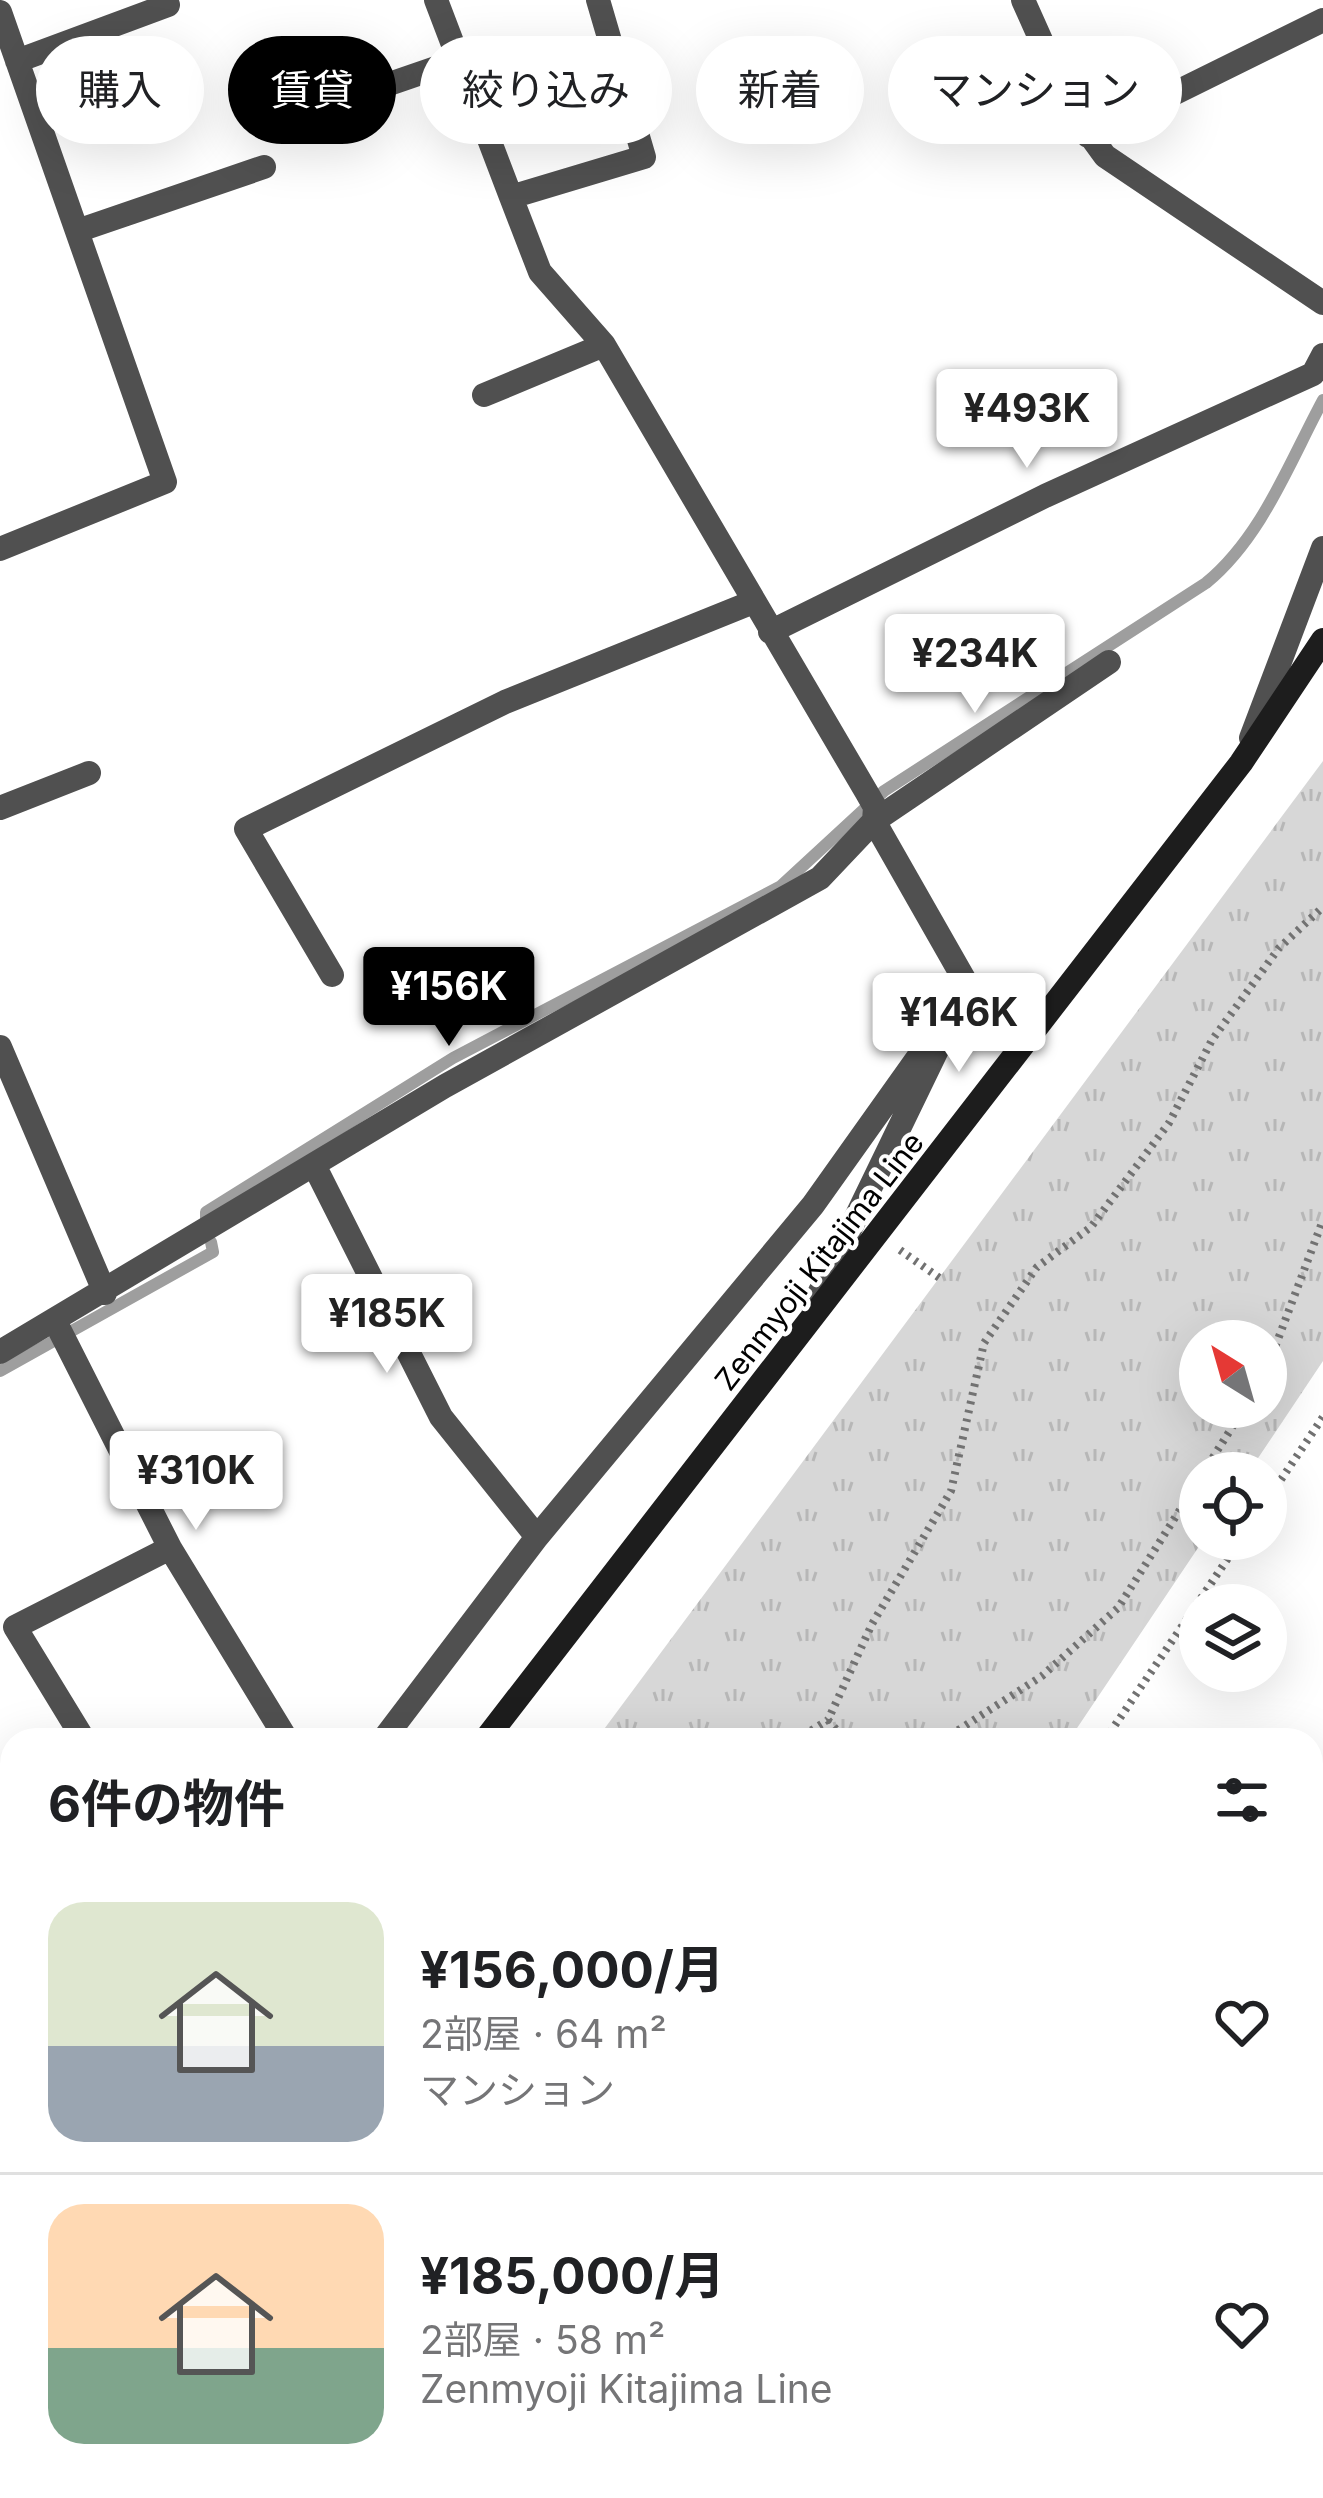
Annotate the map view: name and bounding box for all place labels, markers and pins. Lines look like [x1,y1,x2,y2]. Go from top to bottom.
pin: ¥493K [943,369,1111,471]
pin: ¥234K [891,614,1059,716]
pin: ¥156K [365,947,533,1049]
pin: ¥146K [875,973,1043,1075]
pin: ¥185K [303,1274,471,1376]
pin: ¥310K [112,1431,280,1533]

